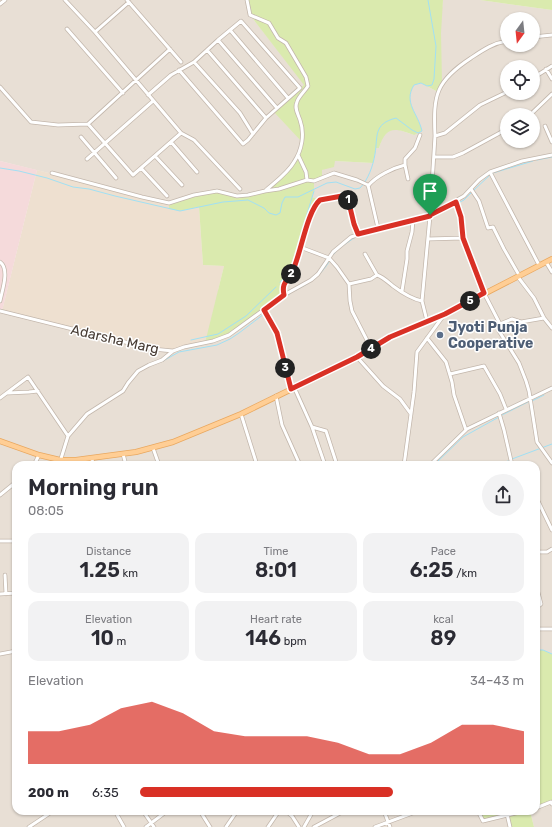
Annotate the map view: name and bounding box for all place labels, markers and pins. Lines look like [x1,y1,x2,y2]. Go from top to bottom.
pin [413,174,447,215]
pin: 1 [338,190,358,210]
pin: 2 [281,264,301,284]
pin: 5 [460,291,480,311]
place label: Jyoti Punja Cooperative [448,319,533,352]
marker: Jyoti Punja Cooperative [435,330,445,340]
pin: 4 [361,339,381,359]
pin: 3 [275,358,295,378]

